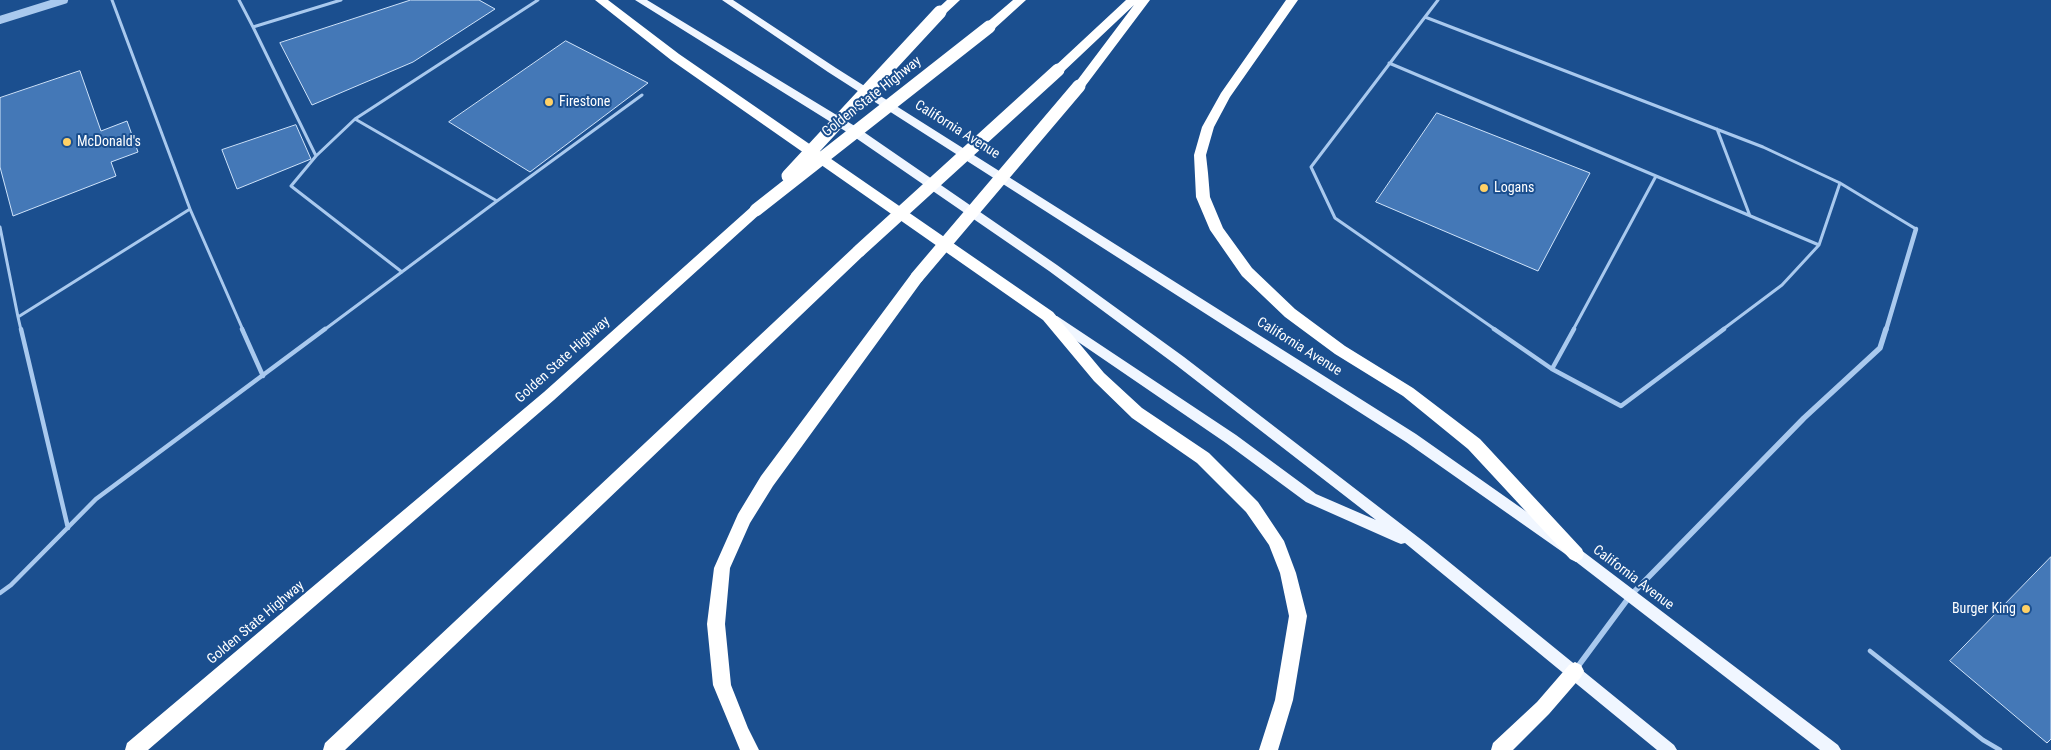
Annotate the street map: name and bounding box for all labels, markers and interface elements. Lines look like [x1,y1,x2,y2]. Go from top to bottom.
street label: Golden State Highway [819,53,925,141]
place label: Firestone [559,94,610,110]
marker: Firestone [543,96,555,108]
street label: California Avenue [911,97,1003,163]
place label: McDonald's [77,134,141,150]
marker: McDonald's [61,136,73,148]
place label: Logans [1494,180,1534,196]
marker: Logans [1478,182,1490,194]
street label: Golden State Highway [512,313,614,407]
street label: California Avenue [1253,314,1345,380]
street label: California Avenue [1589,542,1677,614]
street label: Golden State Highway [204,578,308,668]
place label: Burger King [1952,601,2016,617]
marker: Burger King [2020,603,2032,615]

